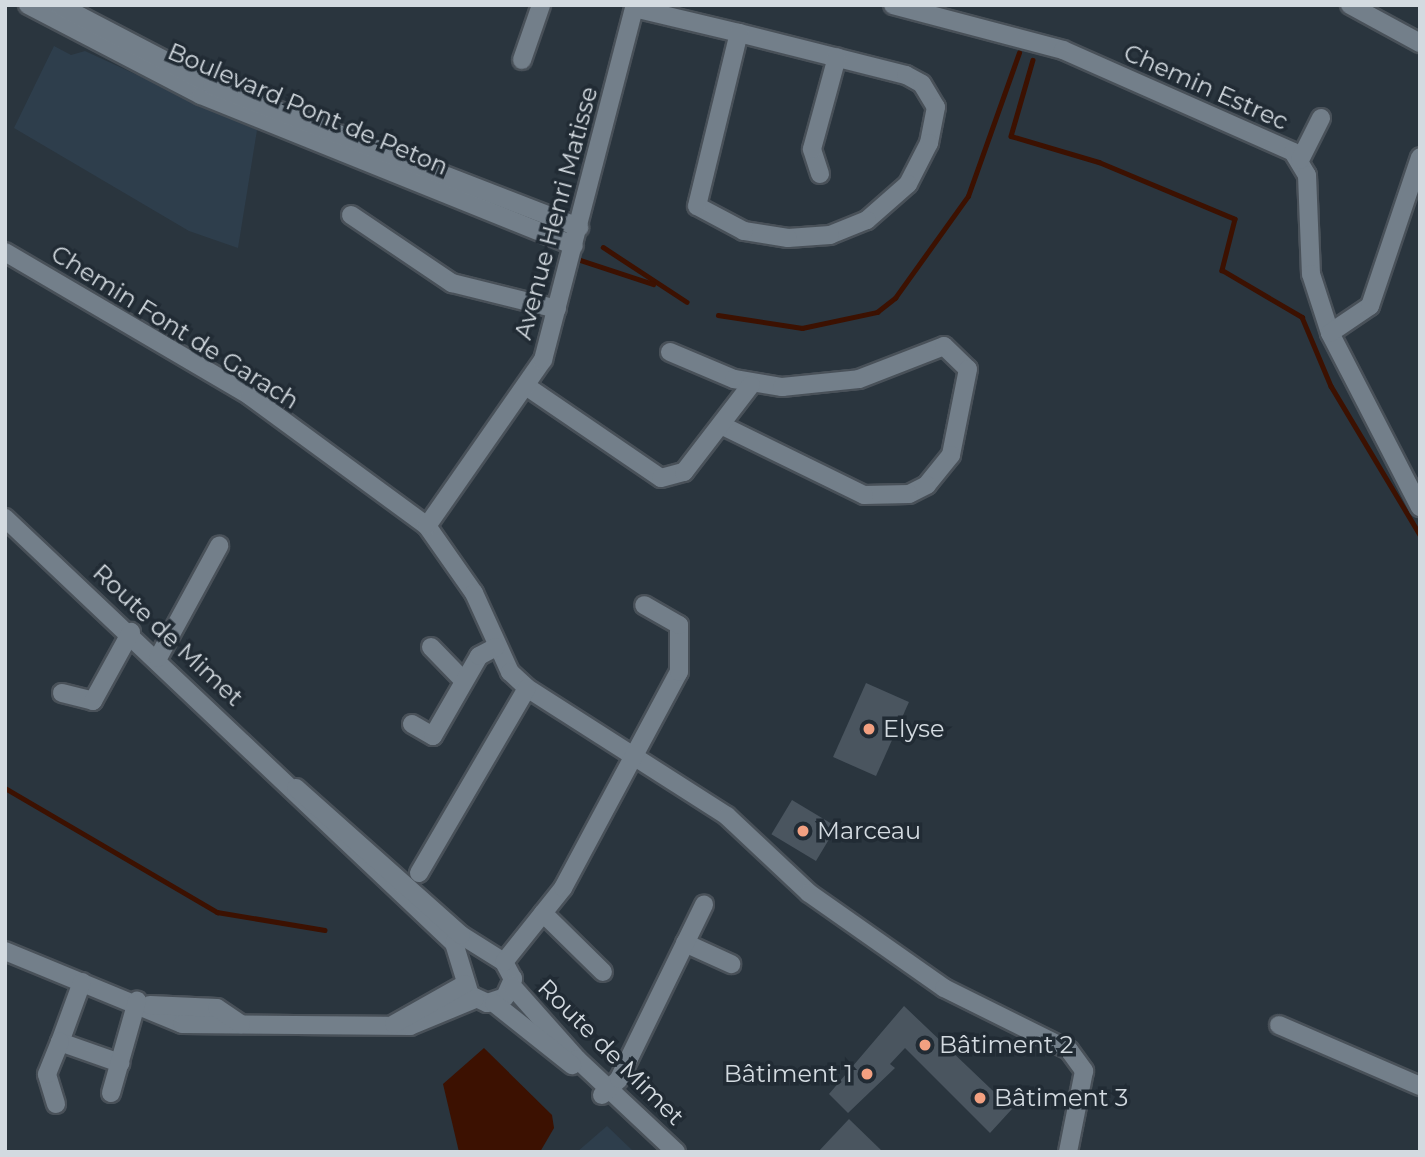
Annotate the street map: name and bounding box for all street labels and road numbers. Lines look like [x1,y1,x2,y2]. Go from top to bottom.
street label: Boulevard Pont de Peton [163,37,453,181]
street label: Chemin Estrec [1119,38,1293,136]
street label: Avenue Henri Matisse [508,83,604,343]
street label: Chemin Font de Garach [46,239,304,415]
street label: Route de Mimet [87,558,249,712]
street label: Route de Mimet [532,973,690,1131]

